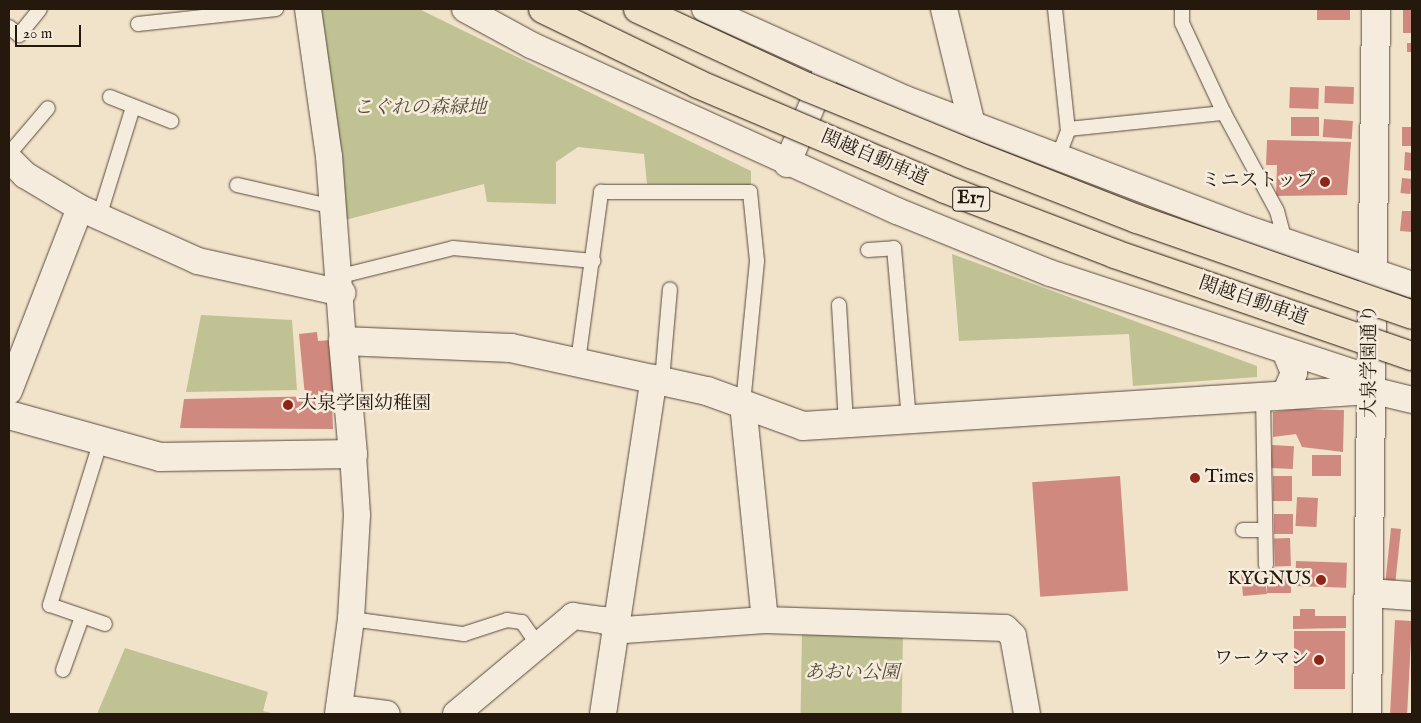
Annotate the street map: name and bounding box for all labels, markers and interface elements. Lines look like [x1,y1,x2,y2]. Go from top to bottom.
scale bar [18,15,84,47]
text: 20 m [23,24,52,43]
park label: こぐれの森緑地 [354,98,486,120]
street label: 関越自動車道 [817,126,931,192]
place label: ミニストップ [1201,171,1315,193]
marker: ミニストップ [1319,176,1331,188]
road number: E17 [951,183,991,214]
street label: 関越自動車道 [1195,273,1311,331]
street label: 大泉学園通り [1360,304,1382,418]
place label: 大泉学園幼稚園 [298,394,431,416]
marker: 大泉学園幼稚園 [282,399,294,411]
place label: Times [1205,467,1254,489]
marker: Times [1189,472,1201,484]
place label: KYGNUS [1227,569,1311,591]
marker: KYGNUS [1315,574,1327,586]
place label: ワークマン [1214,649,1309,671]
marker: ワークマン [1313,654,1325,666]
park label: あおい公園 [805,663,899,685]

